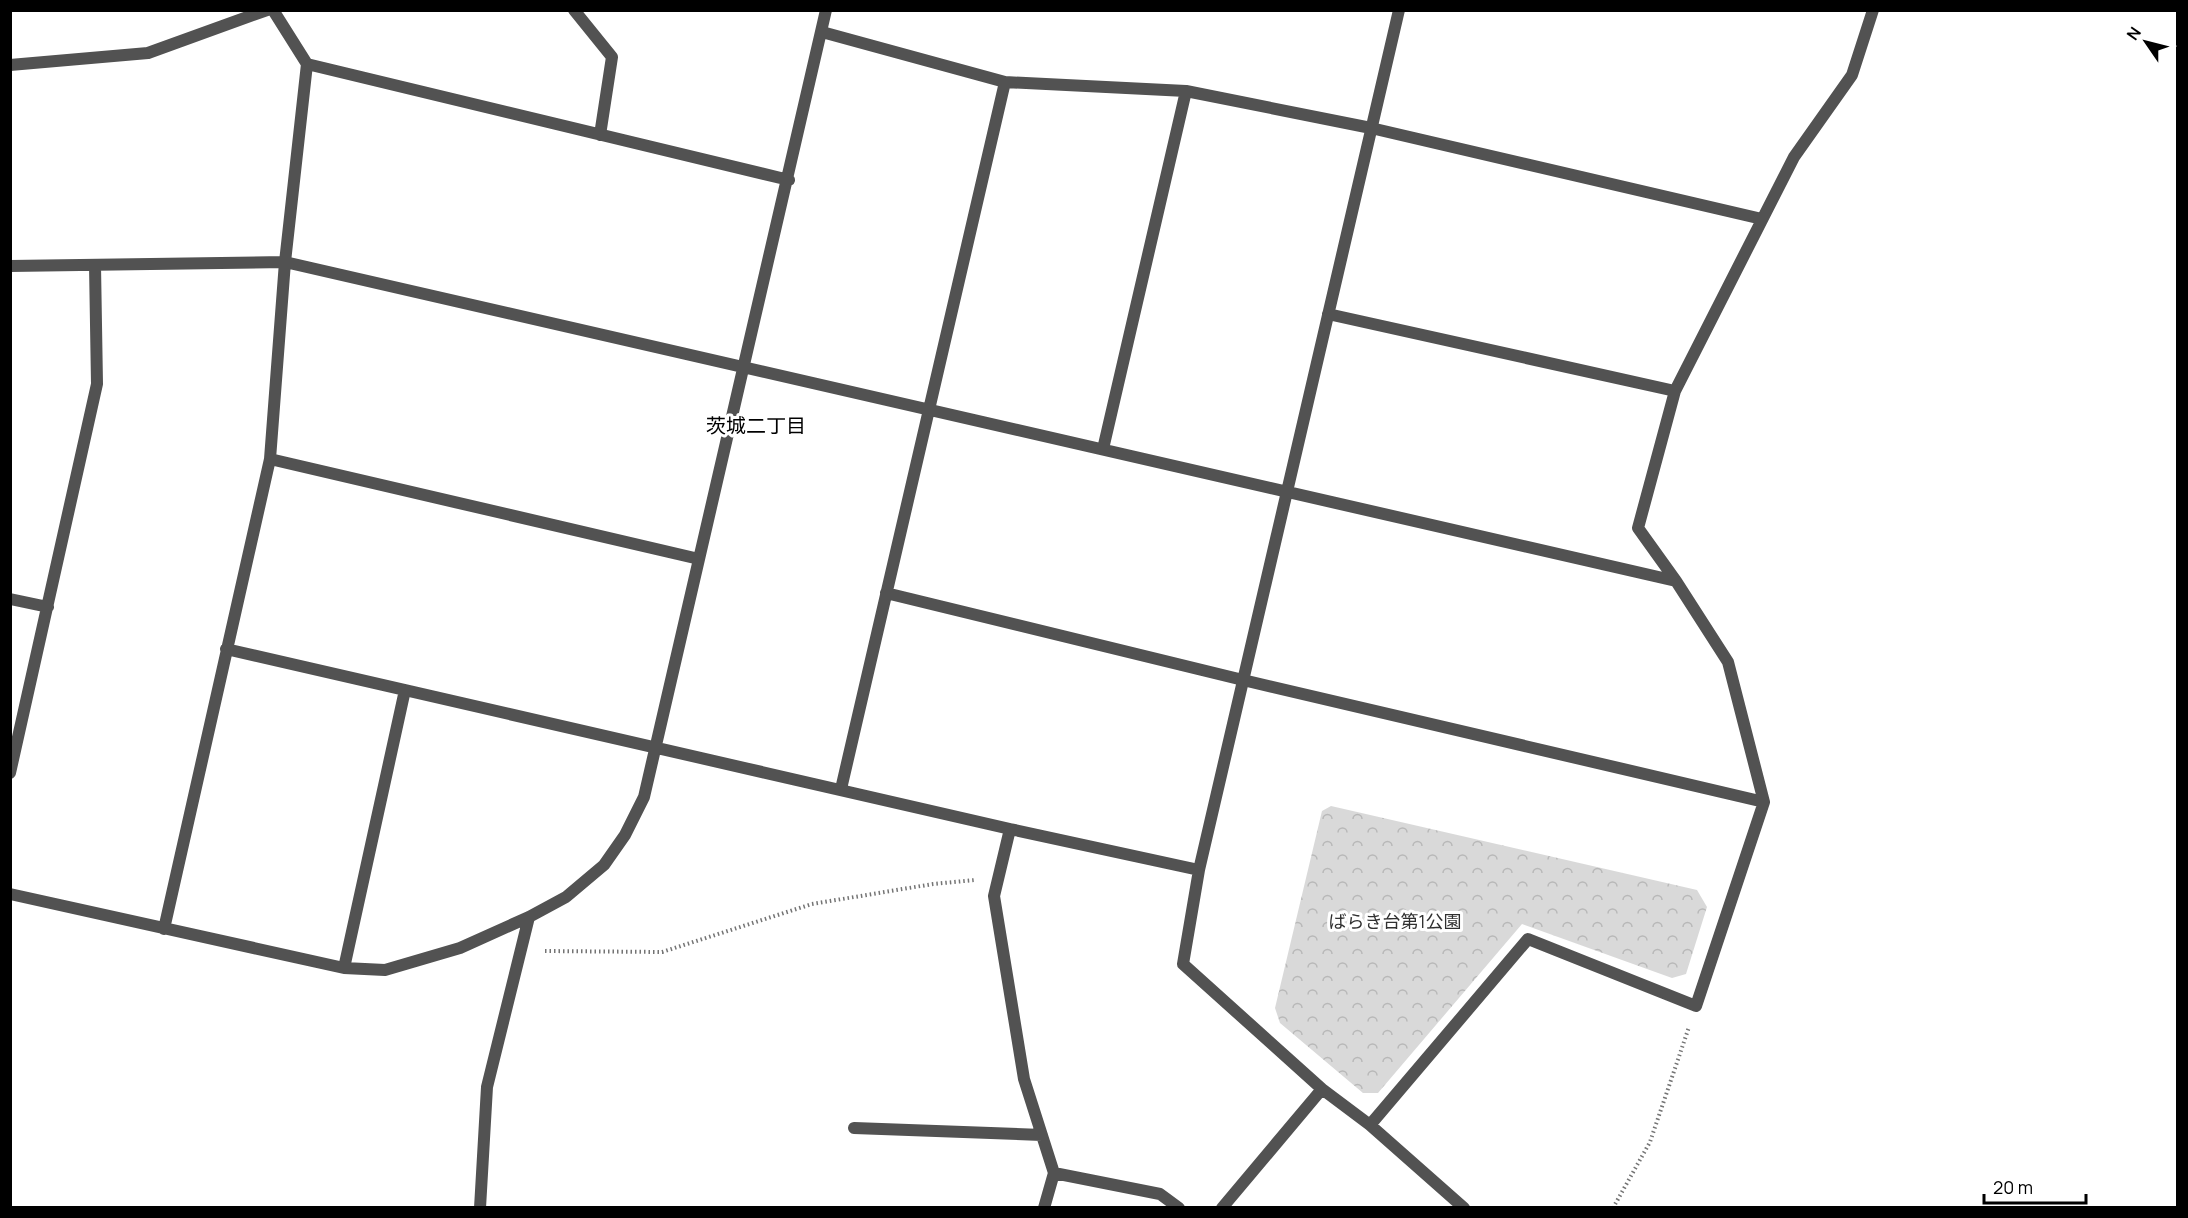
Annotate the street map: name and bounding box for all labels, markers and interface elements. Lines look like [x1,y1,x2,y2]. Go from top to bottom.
north arrow [2116,12,2176,72]
text: N [2121,22,2146,44]
district label: 茨城二丁目 [706,412,806,439]
park label: ばらき台第1公園 [1328,909,1462,933]
scale bar [1984,1167,2086,1205]
text: 20 m [1993,1175,2033,1199]

